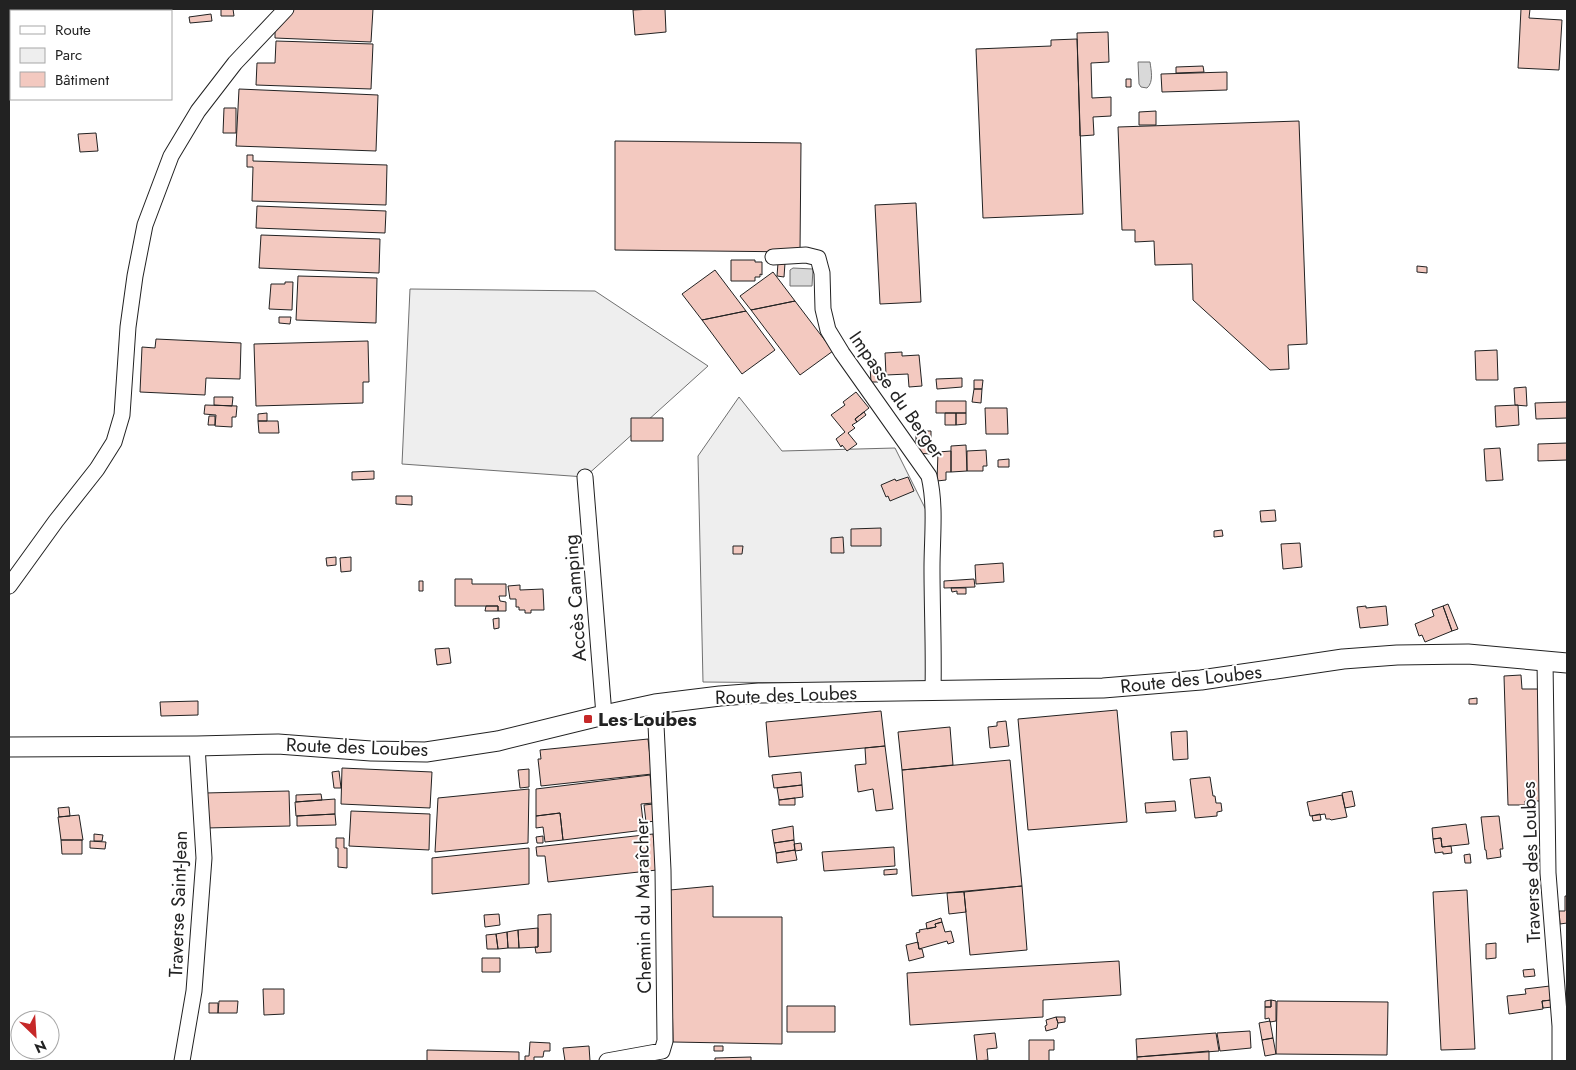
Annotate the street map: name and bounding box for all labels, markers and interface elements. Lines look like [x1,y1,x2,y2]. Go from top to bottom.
legend [10,10,172,100]
text: Route [55,19,91,41]
text: Parc [55,44,82,66]
text: Bâtiment [55,69,109,91]
street label: Impasse du Berger [843,326,951,465]
street label: Accès Camping [557,534,593,662]
street label: Route des Loubes [1119,658,1263,700]
street label: Route des Loubes [714,679,858,711]
place label: Les Loubes [598,706,697,733]
marker: Les Loubes [582,713,594,725]
street label: Route des Loubes [285,731,429,763]
street label: Traverse des Loubes [1515,780,1547,943]
street label: Chemin du Maraîcher [628,818,658,994]
street label: Traverse Saint-Jean [162,830,194,978]
north arrow [10,1010,60,1060]
text: N [31,1035,50,1058]

